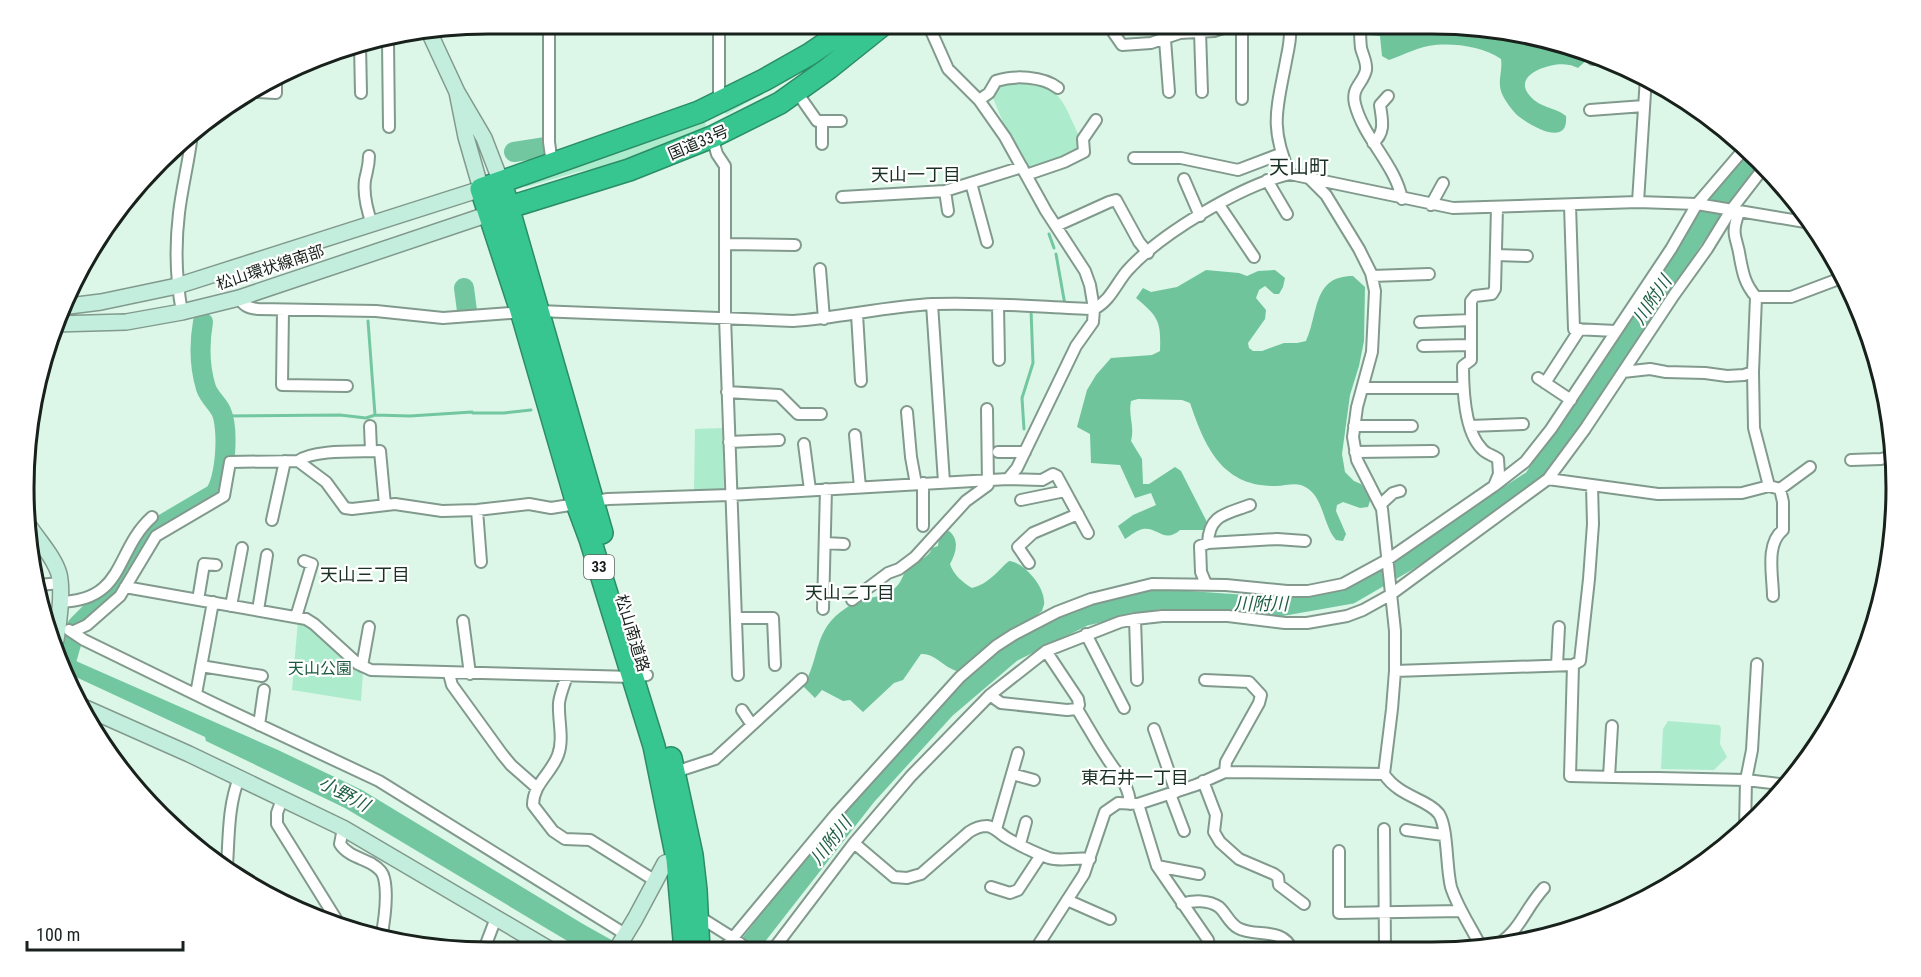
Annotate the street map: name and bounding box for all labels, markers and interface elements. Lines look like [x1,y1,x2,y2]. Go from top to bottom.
street label: 国道33号 [665,121,731,164]
district label: 天山町 [1269,155,1329,179]
district label: 天山一丁目 [871,164,961,185]
street label: 松山環状線南部 [214,241,326,294]
water label: 川附川 [1628,270,1677,328]
road number: 33 [584,555,614,579]
district label: 天山三丁目 [320,564,410,585]
district label: 天山二丁目 [805,582,895,603]
street label: 松山南道路 [612,592,653,674]
water label: 川附川 [1234,593,1290,614]
park label: 天山公園 [288,659,352,678]
district label: 東石井一丁目 [1081,767,1189,788]
water label: 小野川 [315,772,375,816]
water label: 川附川 [806,811,857,868]
scale bar [27,914,183,952]
text: 100 m [36,924,80,945]

